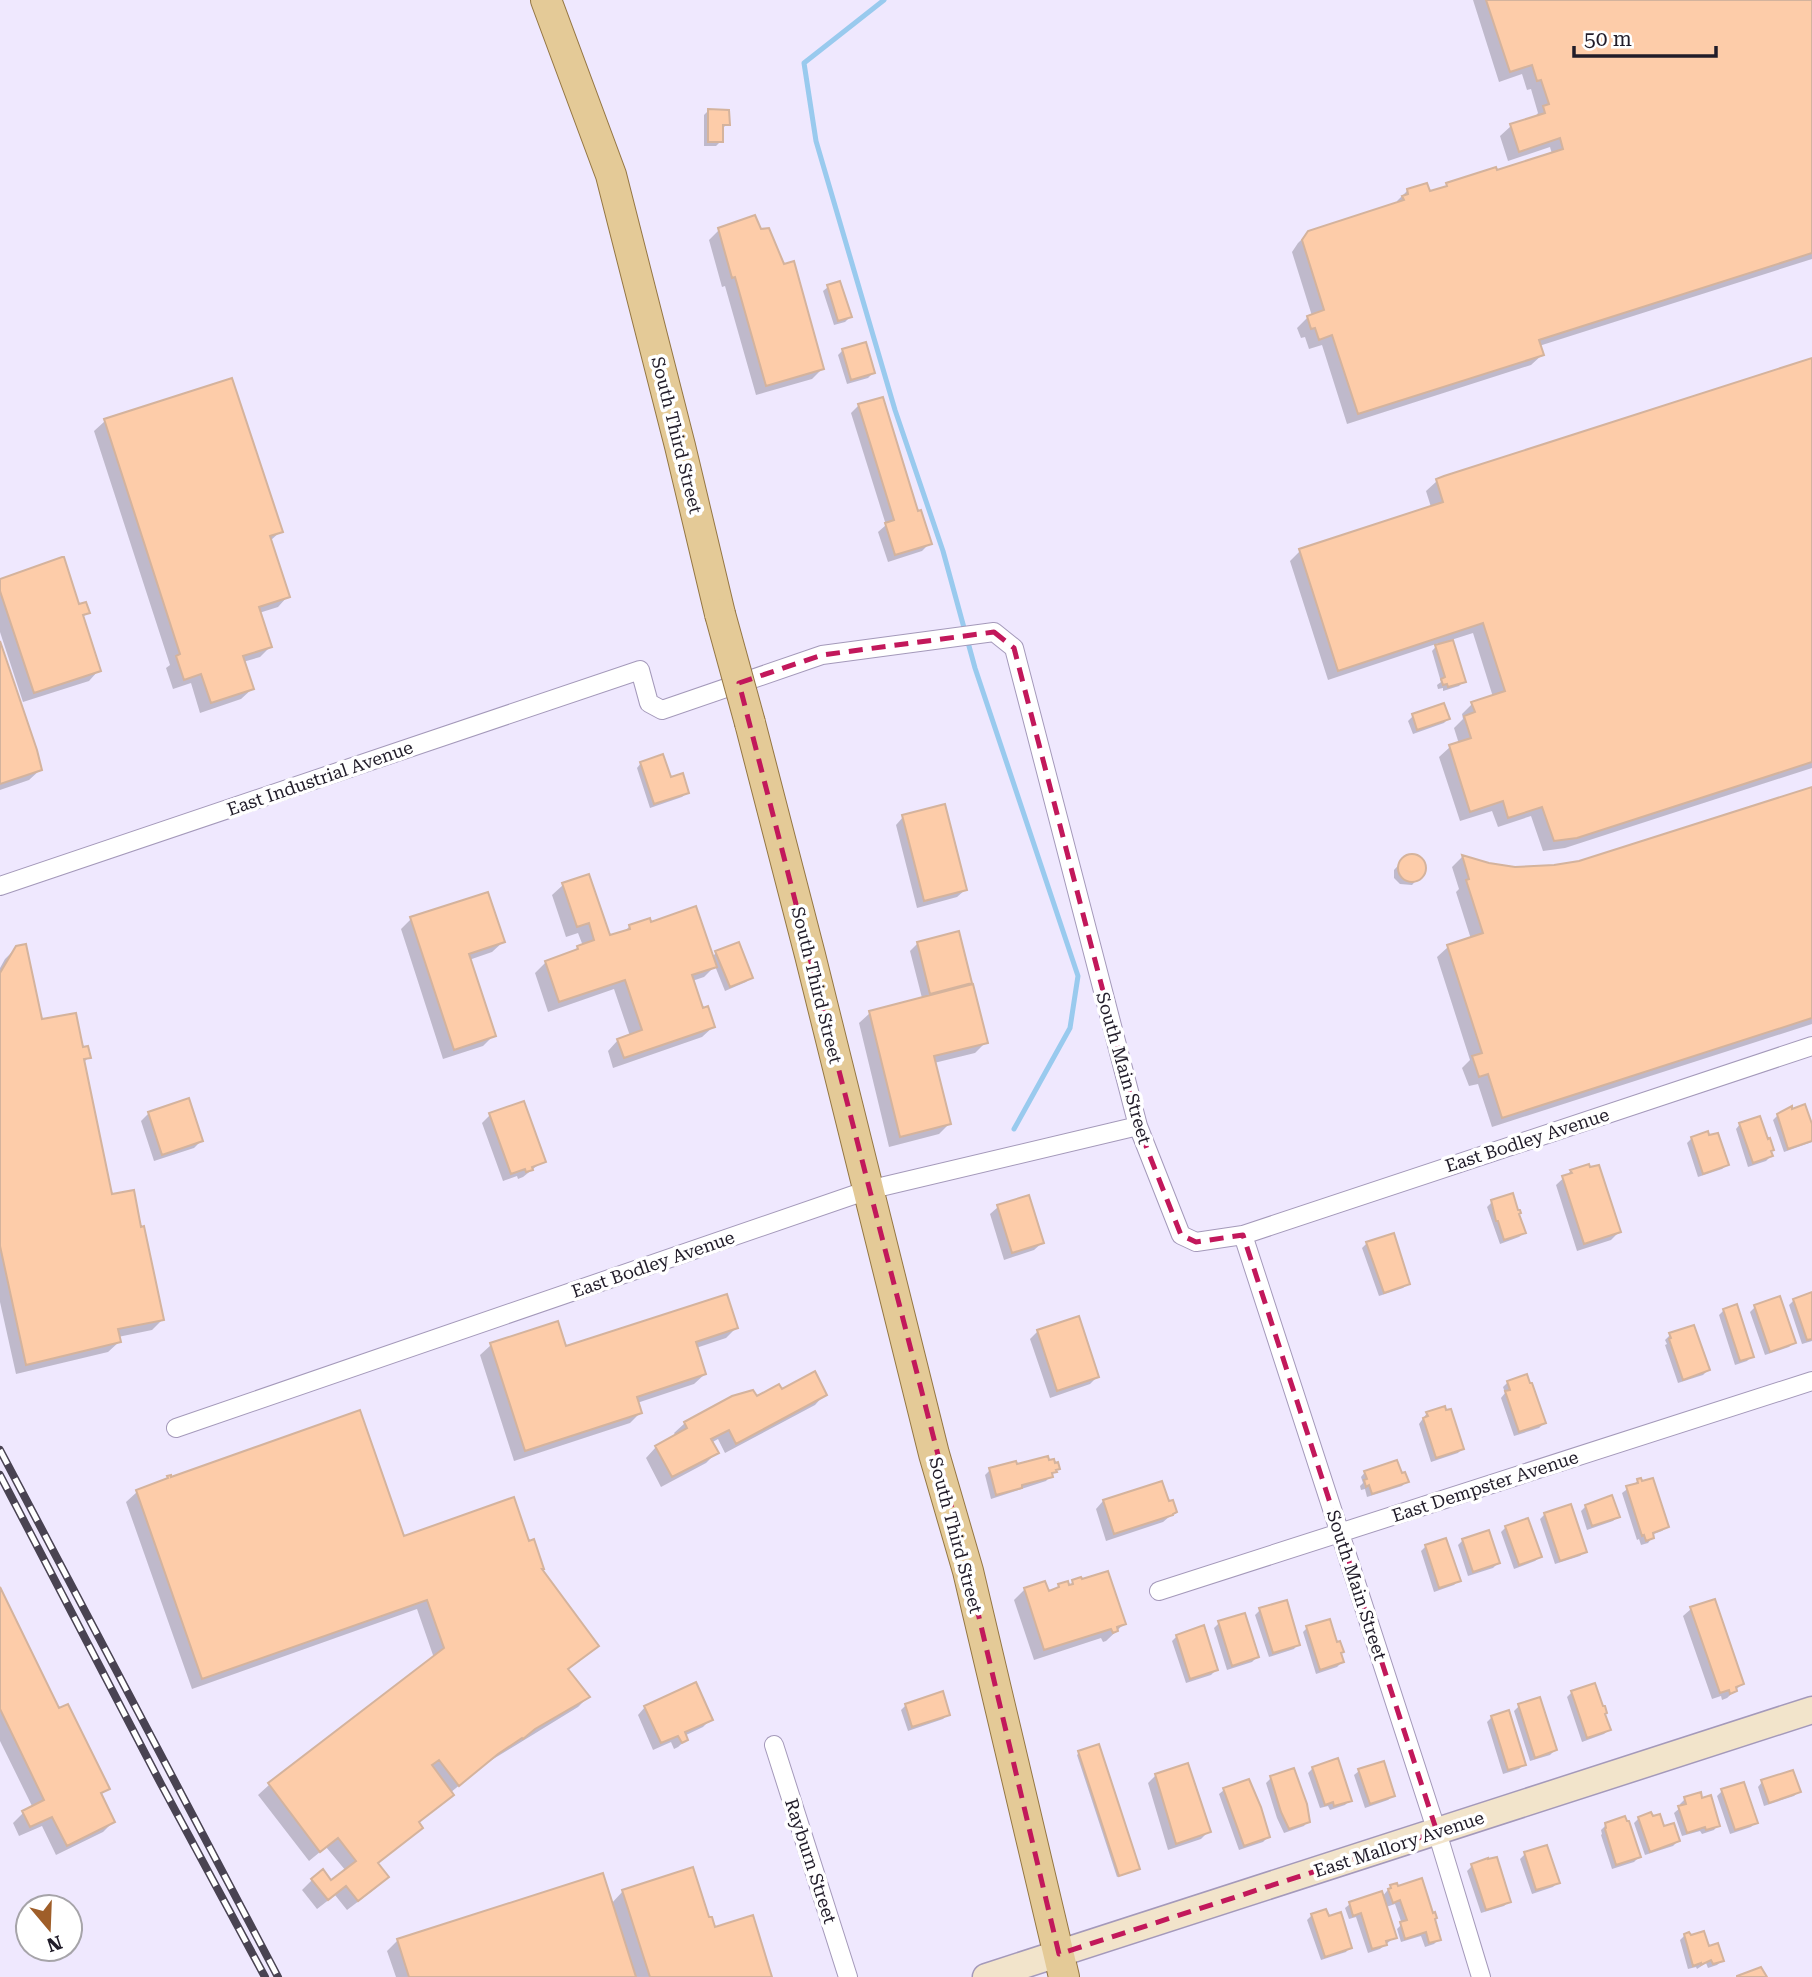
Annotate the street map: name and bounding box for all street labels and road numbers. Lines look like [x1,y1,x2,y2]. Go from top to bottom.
street label: South Third Street [647,354,707,516]
street label: East Industrial Avenue [224,736,416,820]
street label: South Third Street [787,904,847,1066]
street label: South Main Street [1092,990,1156,1147]
street label: East Bodley Avenue [1442,1104,1612,1176]
street label: East Bodley Avenue [569,1226,737,1302]
street label: East Dempster Avenue [1389,1446,1581,1526]
street label: South Third Street [925,1455,987,1616]
street label: South Main Street [1323,1507,1391,1663]
street label: Rayburn Street [781,1796,841,1926]
street label: East Mallory Avenue [1311,1807,1487,1881]

